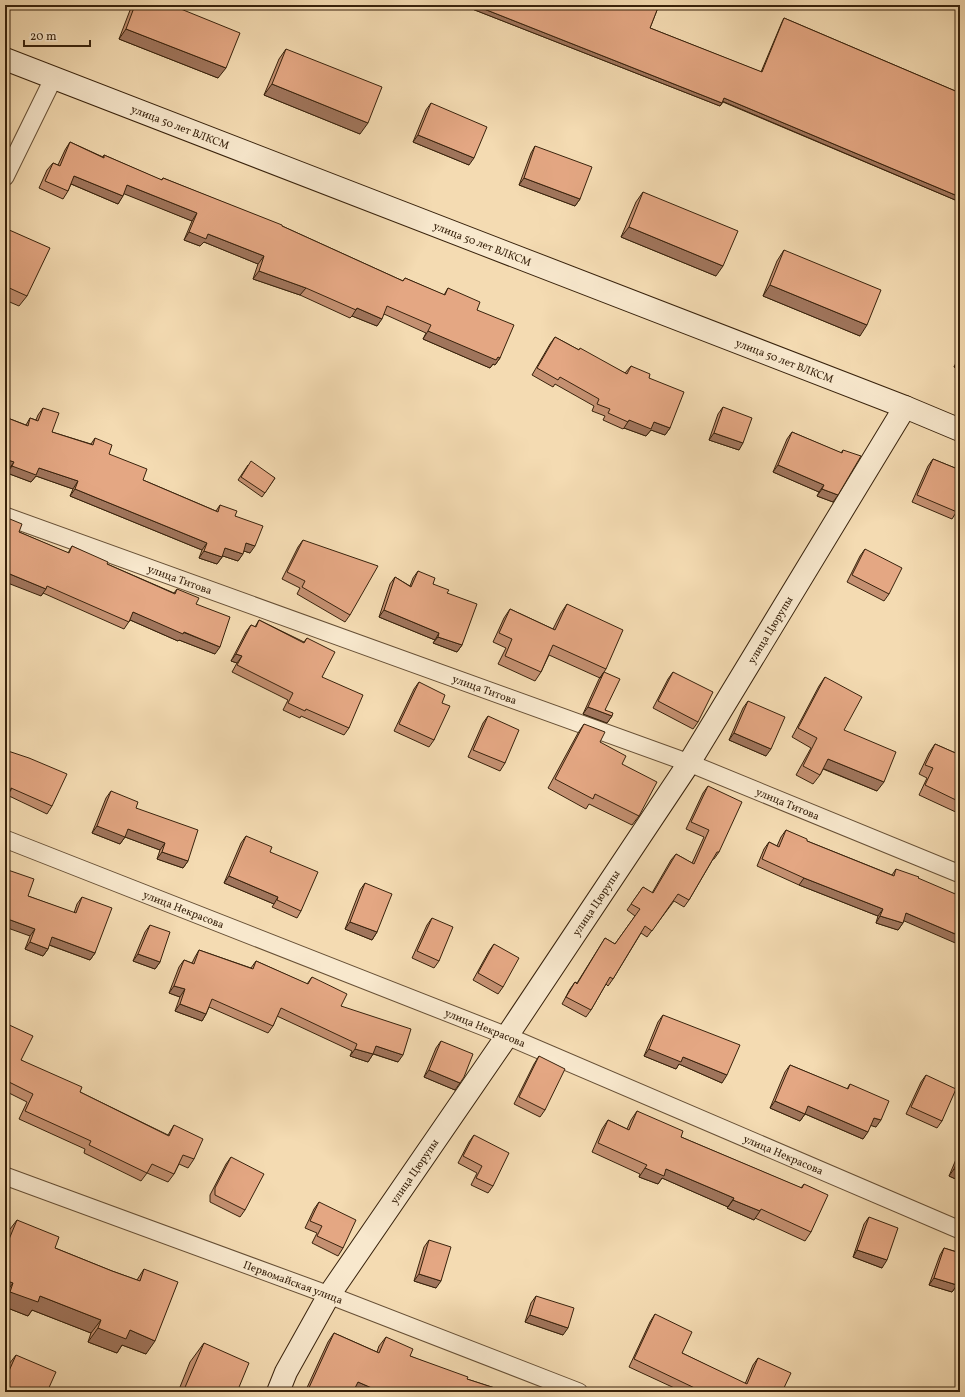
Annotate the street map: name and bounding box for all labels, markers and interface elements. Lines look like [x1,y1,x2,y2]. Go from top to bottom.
scale bar [24,22,90,48]
text: 20 m [30,29,57,45]
street label: улица 50 лет ВЛКСМ [129,102,231,154]
street label: улица 50 лет ВЛКСМ [431,219,533,271]
street label: улица 50 лет ВЛКСМ [733,336,835,388]
street label: улица Титова [145,562,214,599]
street label: улица Цюрупы [745,594,797,667]
street label: улица Титова [450,672,519,709]
street label: улица Титова [753,785,822,825]
street label: улица Цюрупы [570,868,624,940]
street label: улица Некрасова [140,888,226,933]
street label: улица Некрасова [442,1006,528,1052]
street label: улица Некрасова [740,1132,826,1180]
street label: улица Цюрупы [388,1136,443,1208]
street label: Первомайская улица [241,1258,345,1309]

